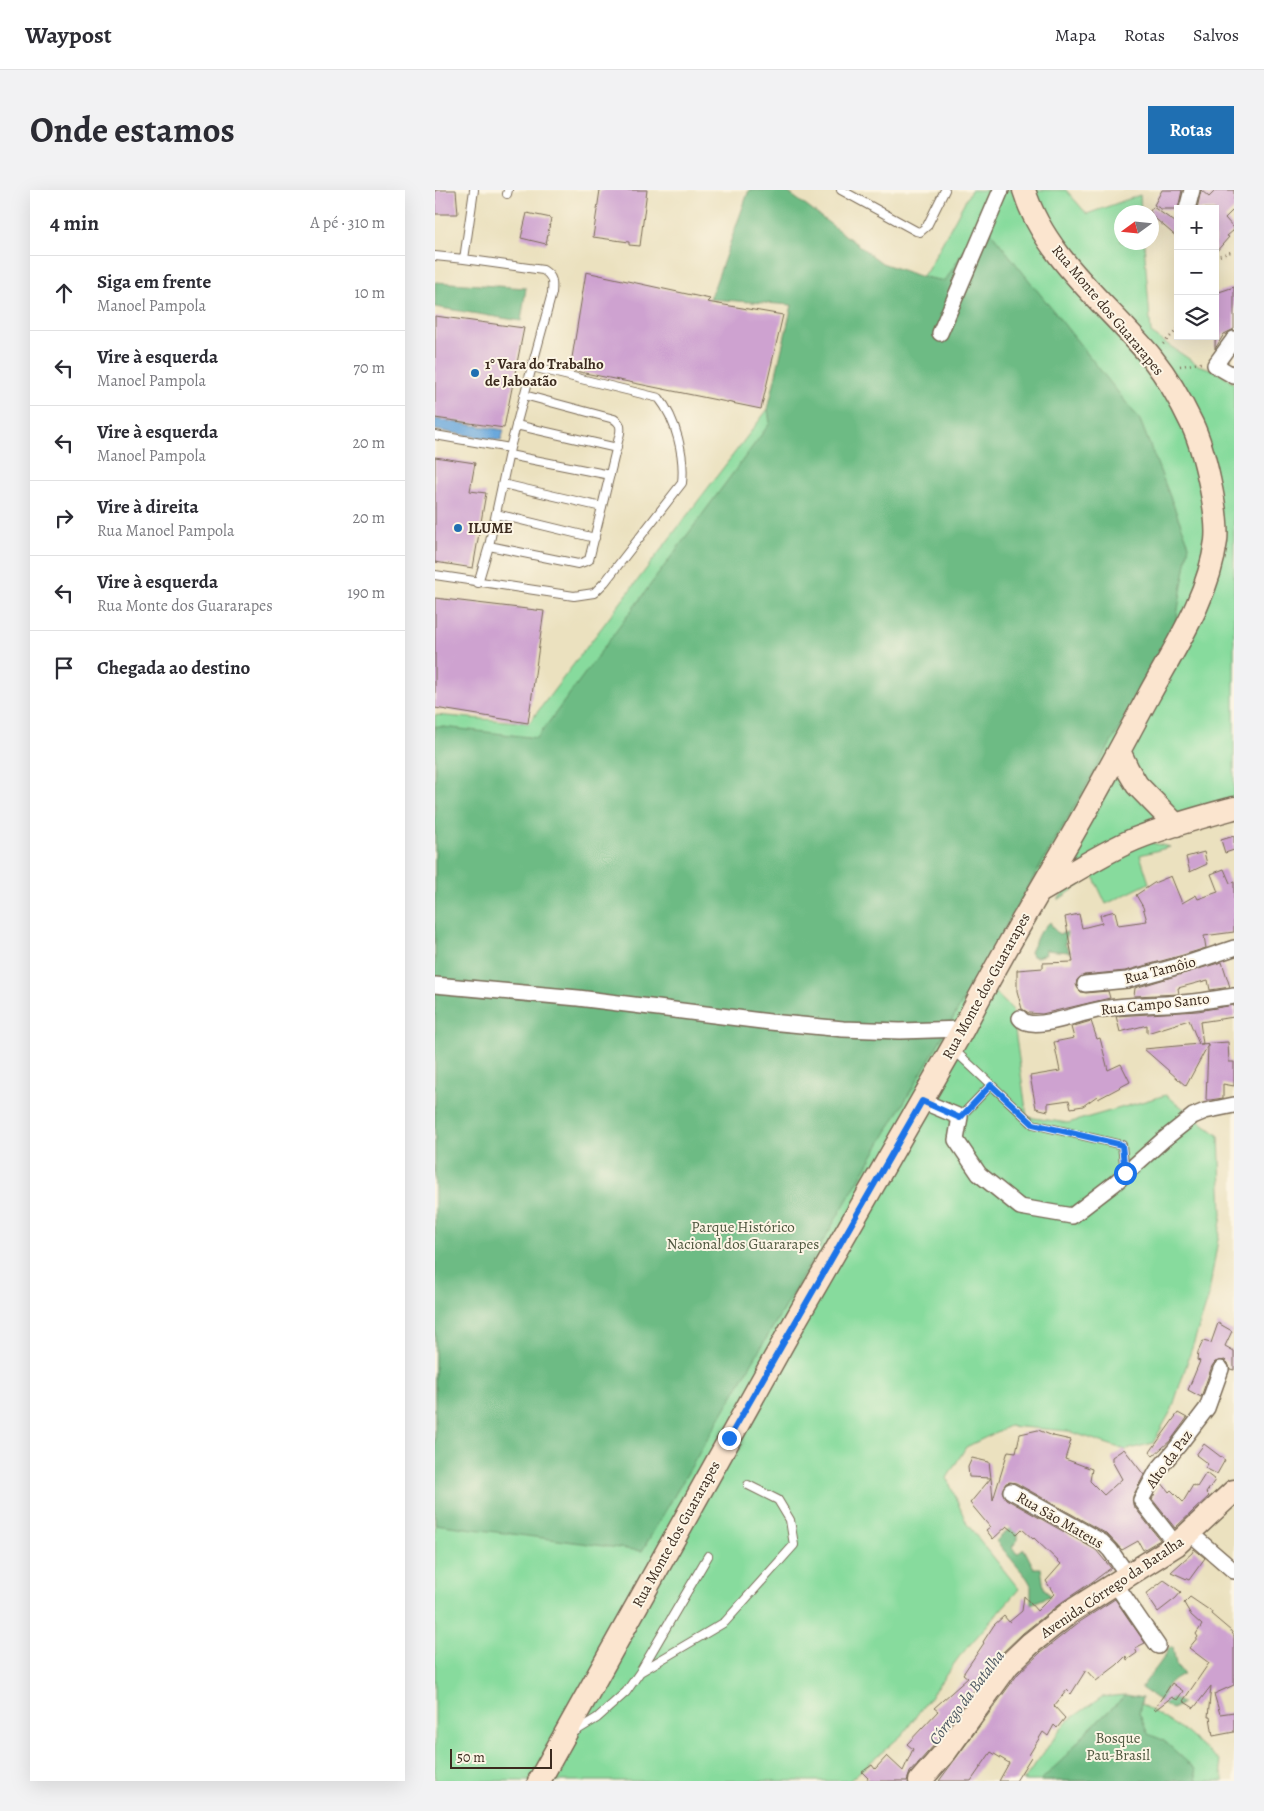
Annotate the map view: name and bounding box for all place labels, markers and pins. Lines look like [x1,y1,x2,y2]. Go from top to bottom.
place label: 1° Vara do Trabalho de Jaboatão [485,354,604,391]
marker: 1° Vara do Trabalho de Jaboatão [469,367,481,379]
place label: ILUME [468,518,513,538]
marker: ILUME [452,522,464,534]

